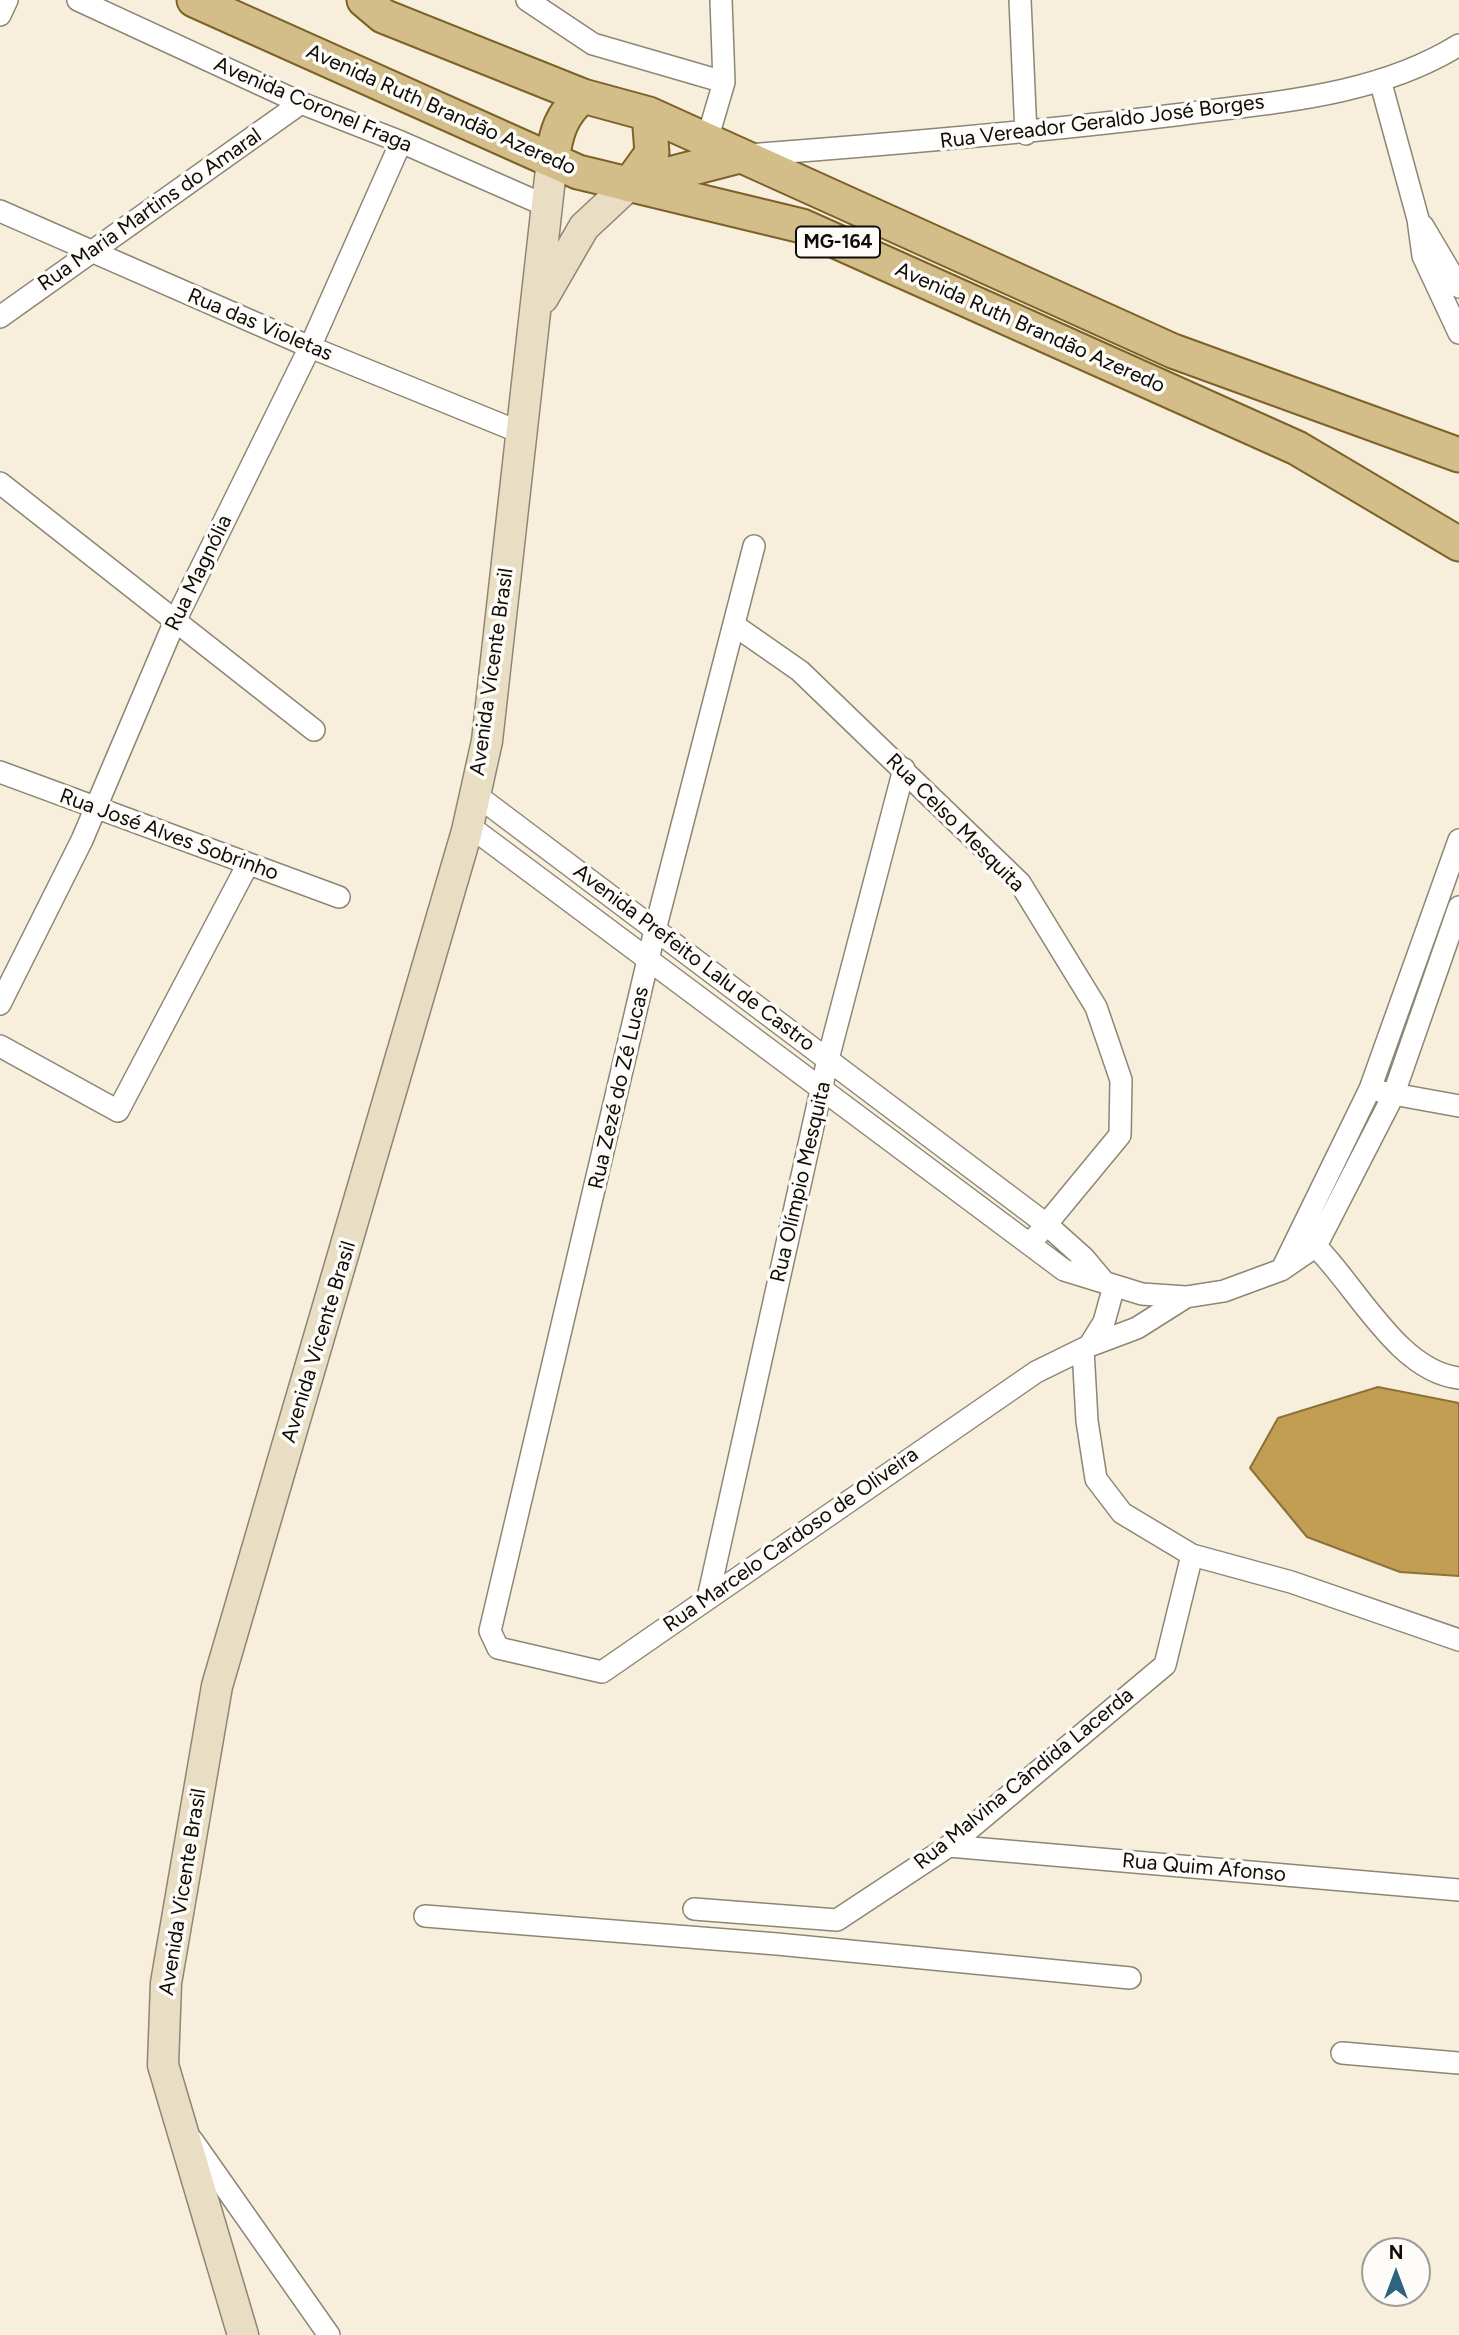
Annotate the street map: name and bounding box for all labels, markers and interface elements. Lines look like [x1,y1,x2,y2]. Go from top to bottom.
street label: Avenida Ruth Brandão Azeredo [302,39,580,181]
street label: Avenida Coronel Fraga [210,52,416,158]
street label: Rua Vereador Geraldo José Borges [938,90,1266,154]
street label: Rua Maria Martins do Amaral [33,123,267,297]
road number: MG-164 [796,226,880,258]
street label: Avenida Ruth Brandão Azeredo [891,257,1169,399]
street label: Rua das Violetas [184,283,336,367]
street label: Rua Magnólia [160,511,238,635]
street label: Avenida Vicente Brasil [465,567,519,777]
street label: Rua Celso Mesquita [881,749,1029,897]
street label: Rua José Alves Sobrinho [56,784,282,886]
street label: Avenida Prefeito Lalu de Castro [568,859,820,1057]
street label: Rua Zezé do Zé Lucas [583,984,655,1192]
street label: Rua Olímpio Mesquita [766,1079,836,1285]
street label: Avenida Vicente Brasil [276,1238,362,1446]
street label: Rua Marcelo Cardoso de Oliveira [659,1442,923,1638]
street label: Rua Malvina Cândida Lacerda [909,1683,1139,1875]
street label: Avenida Vicente Brasil [154,1787,212,1997]
street label: Rua Quim Afonso [1121,1848,1287,1888]
north arrow [1361,2237,1431,2307]
text: N [1389,2241,1403,2264]

